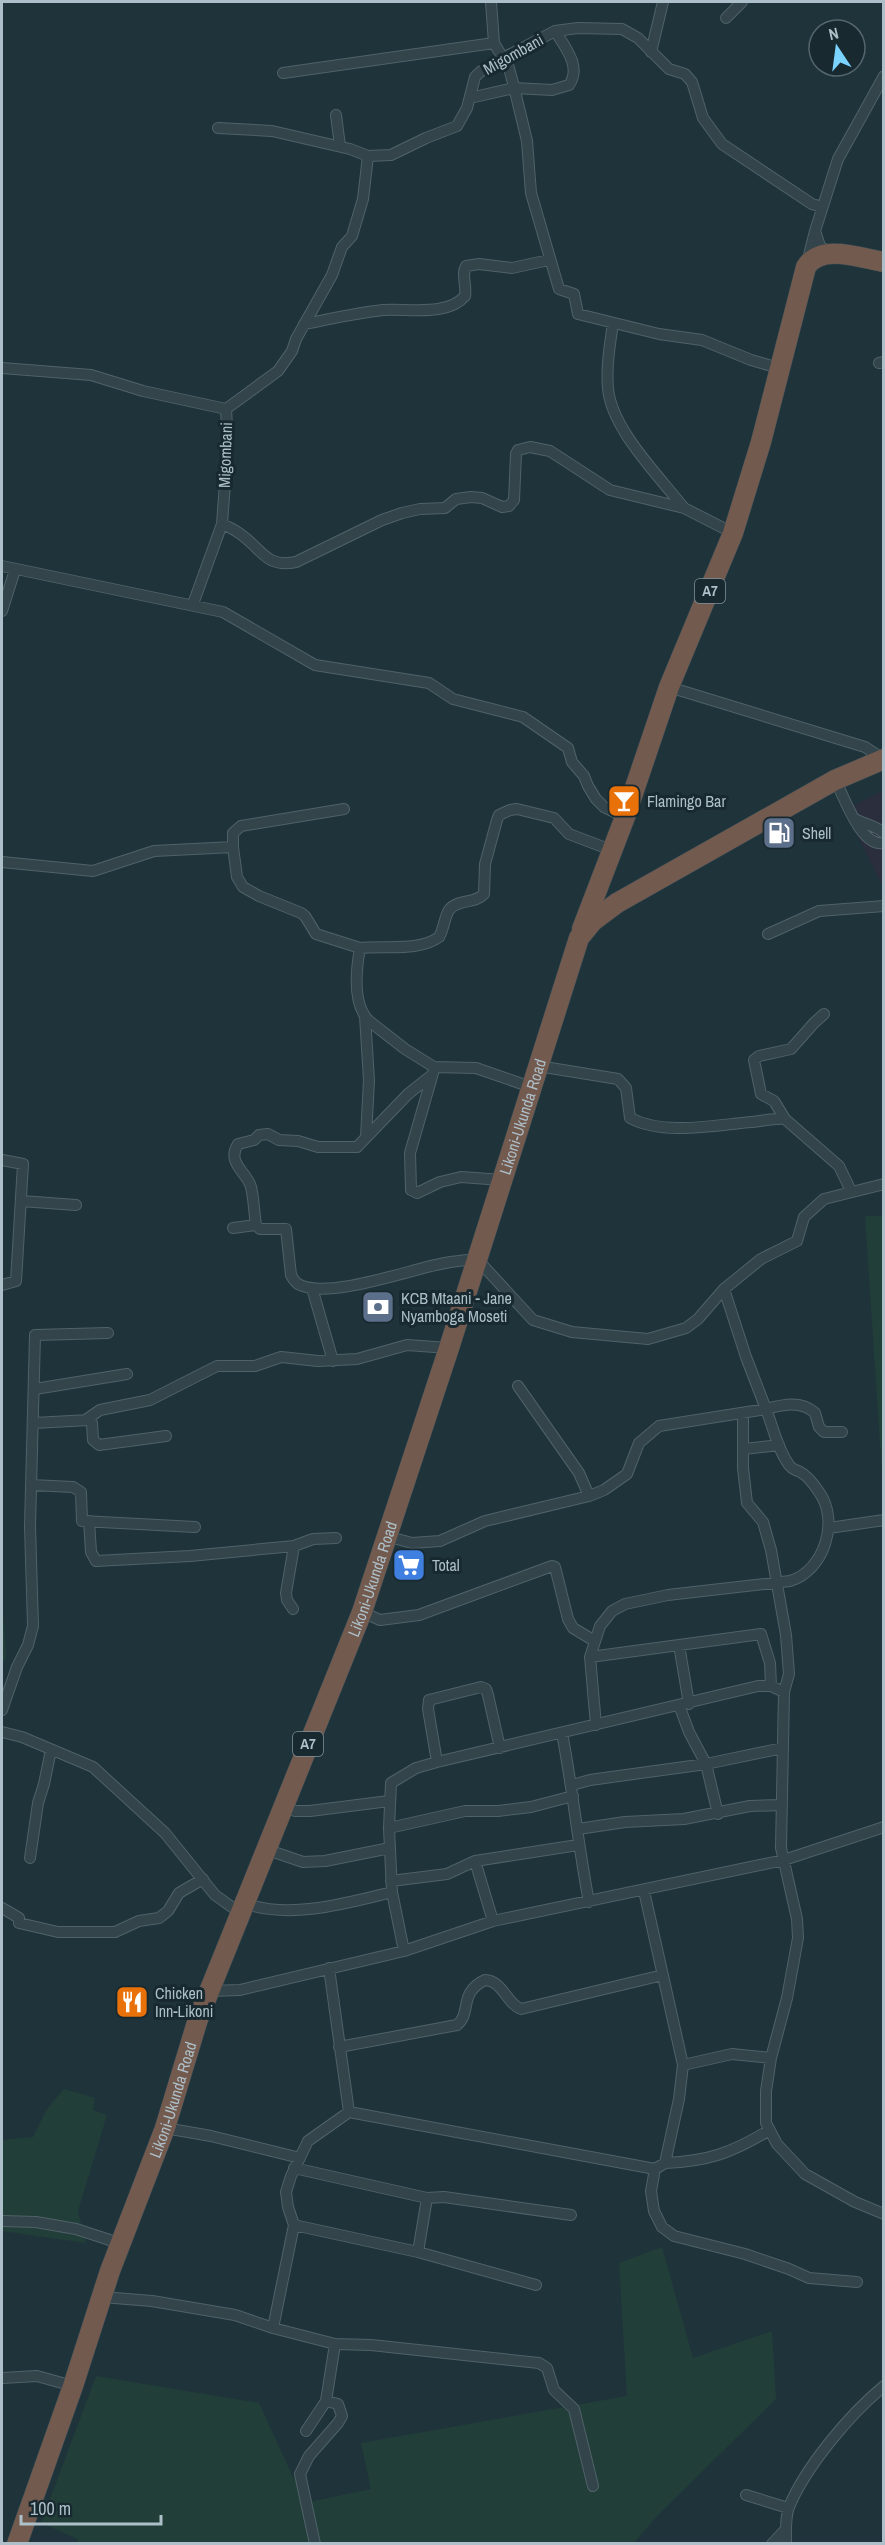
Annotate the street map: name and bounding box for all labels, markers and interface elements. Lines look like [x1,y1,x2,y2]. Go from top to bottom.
north arrow [807,18,867,78]
text: N [827,22,841,45]
street label: Migombani [479,28,547,80]
street label: Migombani [213,422,237,488]
road number: A7 [695,579,725,603]
bar icon: Flamingo Bar [606,783,642,819]
place label: Flamingo Bar [647,790,726,812]
fuel station icon: Shell [761,815,797,851]
place label: Shell [802,822,831,844]
street label: Likoni-Ukunda Road [494,1056,551,1177]
place label: KCB Mtaani - Jane Nyamboga Moseti [401,1287,512,1327]
bank icon: KCB Mtaani - Jane Nyamboga Moseti [360,1289,396,1325]
street label: Likoni-Ukunda Road [342,1518,402,1640]
supermarket icon: Total [391,1547,427,1583]
place label: Total [432,1554,460,1576]
road number: A7 [293,1732,323,1756]
place label: Chicken Inn-Likoni [155,1982,213,2022]
restaurant icon: Chicken Inn-Likoni [114,1984,150,2020]
street label: Likoni-Ukunda Road [144,2039,201,2161]
scale bar [21,2488,160,2526]
text: 100 m [30,2496,71,2521]

